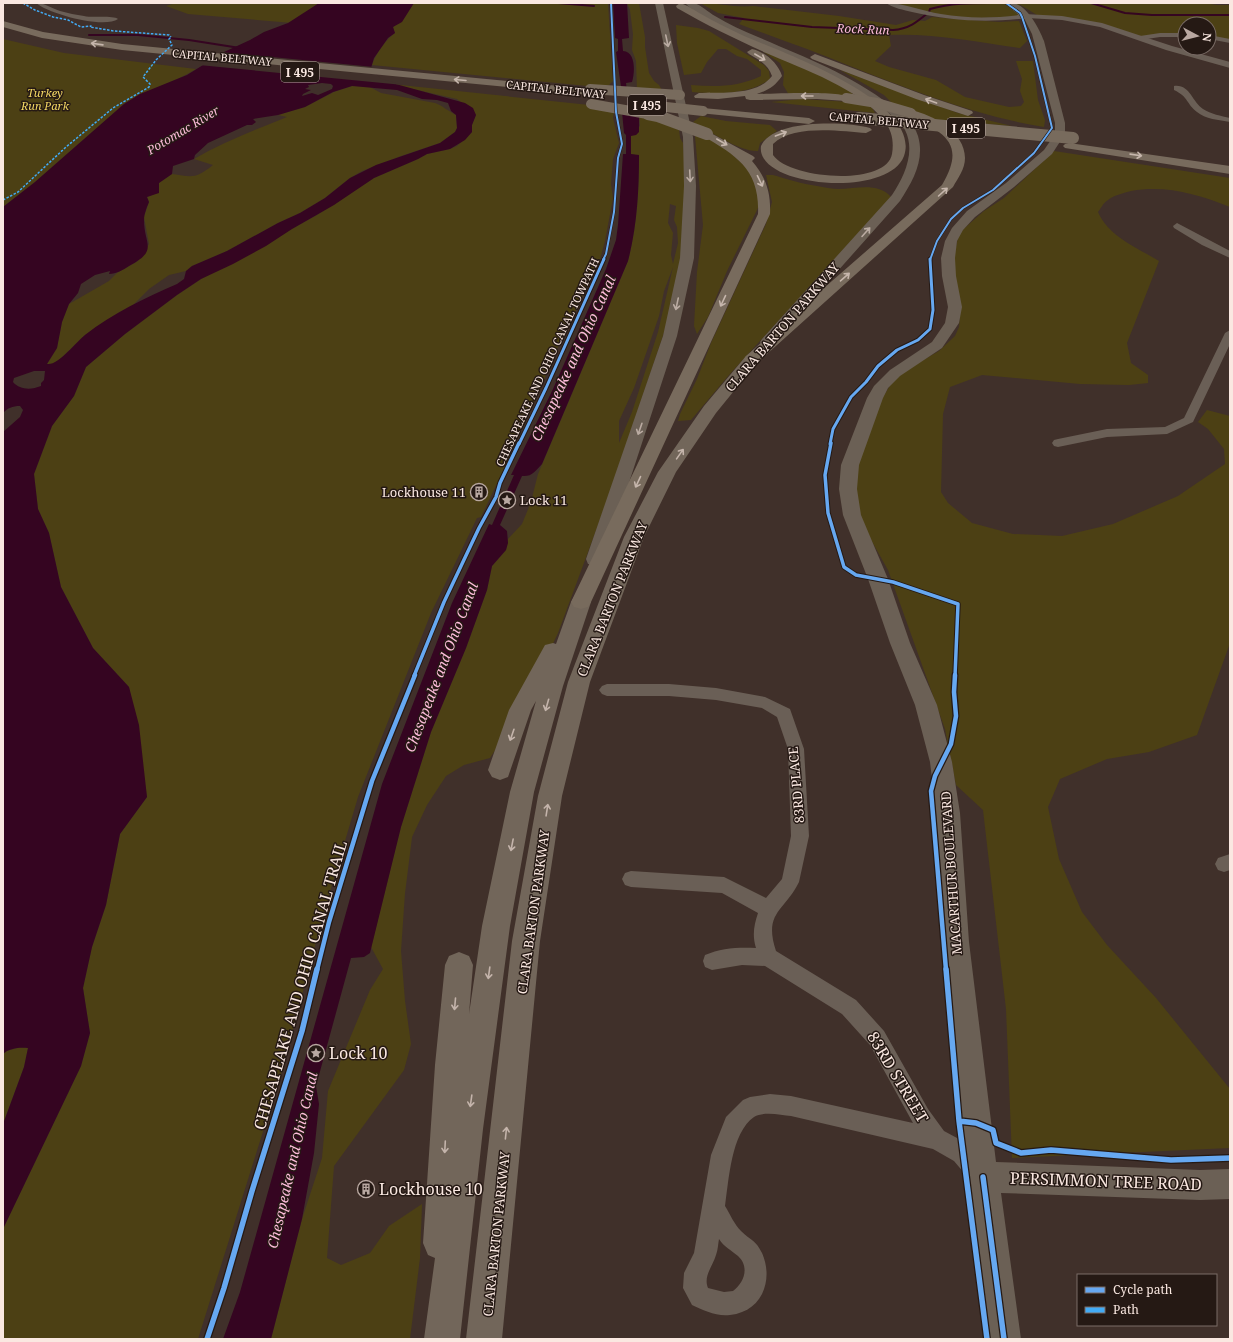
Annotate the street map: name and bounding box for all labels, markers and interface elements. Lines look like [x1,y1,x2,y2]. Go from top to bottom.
north arrow [1177,16,1217,56]
water label: Rock Run [835,20,890,38]
text: N [1199,32,1215,43]
one-way arrow [664,34,672,47]
one-way arrow [91,40,104,48]
street label: CAPITAL BELTWAY [171,45,273,69]
one-way arrow [754,53,766,61]
road number: I 495 [281,62,319,82]
one-way arrow [454,76,467,83]
street label: CAPITAL BELTWAY [505,76,607,102]
park label: Turkey Run Park [20,85,70,113]
one-way arrow [801,92,814,100]
road number: I 495 [628,95,666,115]
one-way arrow [924,97,937,104]
water label: Potomac River [143,101,223,159]
street label: CAPITAL BELTWAY [828,108,930,132]
road number: I 495 [947,118,985,138]
one-way arrow [775,130,787,138]
one-way arrow [716,139,728,147]
one-way arrow [1129,151,1142,159]
one-way arrow [686,169,693,182]
one-way arrow [757,175,764,187]
one-way arrow [937,187,948,196]
one-way arrow [861,227,870,237]
street label: CHESAPEAKE AND OHIO CANAL TOWPATH [492,255,602,469]
street label: CLARA BARTON PARKWAY [721,258,844,395]
water label: Chesapeake and Ohio Canal [526,271,620,444]
one-way arrow [840,273,850,282]
one-way arrow [719,295,726,307]
one-way arrow [673,298,681,311]
one-way arrow [635,422,643,434]
one-way arrow [676,449,684,460]
one-way arrow [634,476,641,488]
building icon: Lockhouse 11 [469,482,489,502]
place label: Lockhouse 11 [382,483,466,501]
place icon: Lock 11 [497,490,517,510]
place label: Lock 11 [520,491,568,509]
street label: CLARA BARTON PARKWAY [573,518,652,679]
water label: Chesapeake and Ohio Canal [400,579,482,755]
one-way arrow [543,698,550,711]
one-way arrow [508,729,515,742]
street label: 83RD PLACE [784,746,808,824]
street label: MACARTHUR BOULEVARD [936,790,966,956]
one-way arrow [543,804,551,817]
street label: CLARA BARTON PARKWAY [513,828,554,995]
street label: CHESAPEAKE AND OHIO CANAL TRAIL [248,838,352,1132]
one-way arrow [507,838,515,851]
one-way arrow [485,966,493,979]
one-way arrow [452,997,459,1010]
street label: 83RD STREET [862,1027,934,1127]
place label: Lock 10 [329,1042,388,1064]
place icon: Lock 10 [306,1043,326,1063]
water label: Chesapeake and Ohio Canal [262,1069,322,1250]
one-way arrow [467,1094,475,1107]
one-way arrow [502,1127,510,1140]
one-way arrow [442,1140,449,1153]
street label: CLARA BARTON PARKWAY [478,1150,514,1317]
street label: PERSIMMON TREE ROAD [1010,1167,1202,1195]
place label: Lockhouse 10 [379,1178,483,1200]
building icon: Lockhouse 10 [356,1179,376,1199]
legend [1077,1274,1217,1326]
text: Cycle path [1113,1281,1173,1298]
text: Path [1113,1301,1139,1318]

